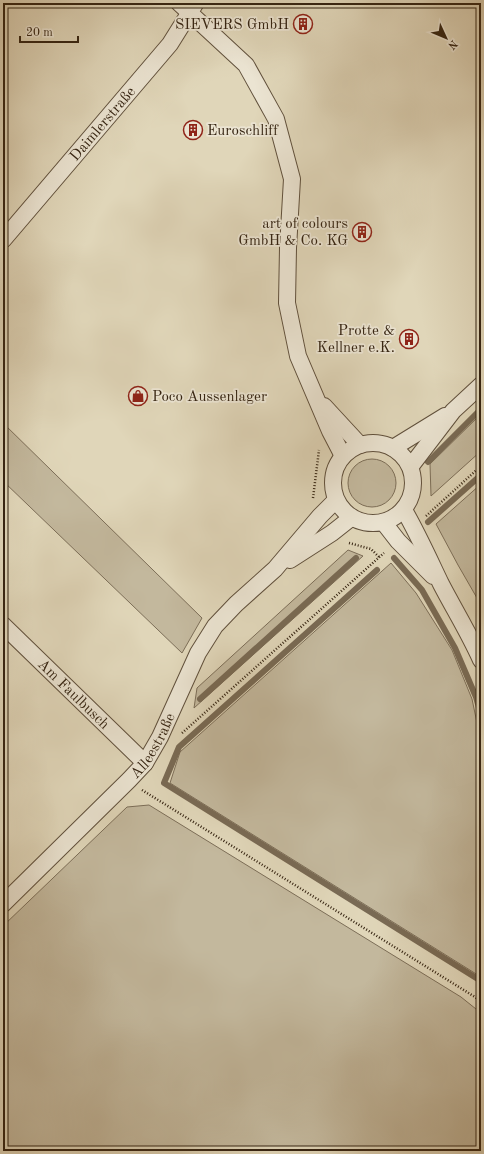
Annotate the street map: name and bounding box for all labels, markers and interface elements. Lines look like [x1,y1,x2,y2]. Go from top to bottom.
building icon: SIEVERS GmbH [292,13,314,35]
scale bar [20,18,78,44]
place label: SIEVERS GmbH [175,18,289,33]
north arrow [426,18,466,58]
text: 20 m [26,27,53,39]
text: N [445,37,459,51]
street label: Daimlerstraße [68,84,139,165]
building icon: Euroschliff [182,119,204,141]
place label: Euroschliff [207,124,279,139]
place label: art of colours GmbH & Co. KG [238,217,348,249]
building icon: art of colours GmbH & Co. KG [351,221,373,243]
place label: Protte & Kellner e.K. [317,324,395,356]
building icon: Protte & Kellner e.K. [398,328,420,350]
shop icon: Poco Aussenlager [127,385,149,407]
place label: Poco Aussenlager [152,390,267,405]
street label: Am Faulbusch [34,657,112,733]
street label: Alleestraße [128,711,179,782]

